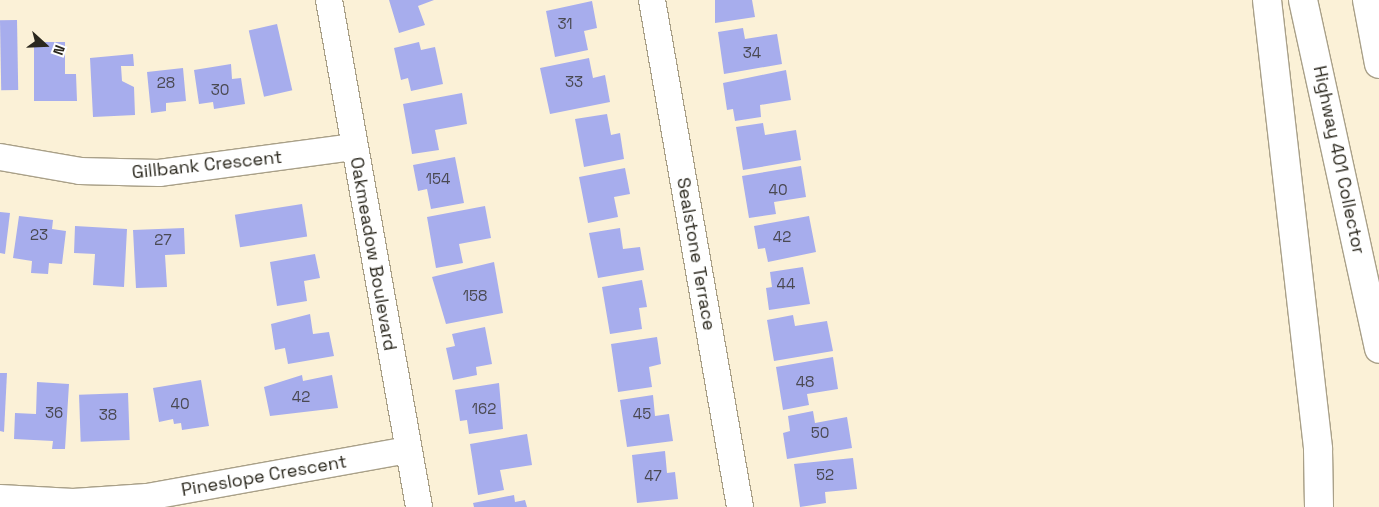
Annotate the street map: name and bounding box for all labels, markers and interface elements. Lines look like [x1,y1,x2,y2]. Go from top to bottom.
house number: 31 [557,15,573,33]
north arrow [20,20,70,70]
text: N [49,43,69,58]
house number: 34 [743,44,761,62]
street label: Highway 401 Collector [1308,64,1370,256]
house number: 33 [565,73,583,91]
house number: 28 [157,74,175,92]
house number: 30 [211,81,229,99]
street label: Gillbank Crescent [131,146,283,184]
street label: Oakmeadow Boulevard [345,155,401,353]
house number: 154 [426,170,450,188]
street label: Sealstone Terrace [672,176,720,332]
house number: 40 [769,181,787,199]
house number: 23 [30,226,48,244]
house number: 42 [773,228,791,246]
house number: 27 [154,231,172,249]
house number: 44 [777,275,795,293]
house number: 158 [463,287,487,305]
house number: 48 [796,373,814,391]
house number: 42 [292,388,310,406]
house number: 40 [171,395,189,413]
house number: 162 [472,400,496,418]
house number: 36 [45,404,63,422]
house number: 45 [633,405,651,423]
house number: 38 [99,406,117,424]
house number: 50 [811,424,829,442]
street label: Pineslope Crescent [180,451,348,501]
house number: 52 [816,466,834,484]
house number: 47 [644,467,662,485]

